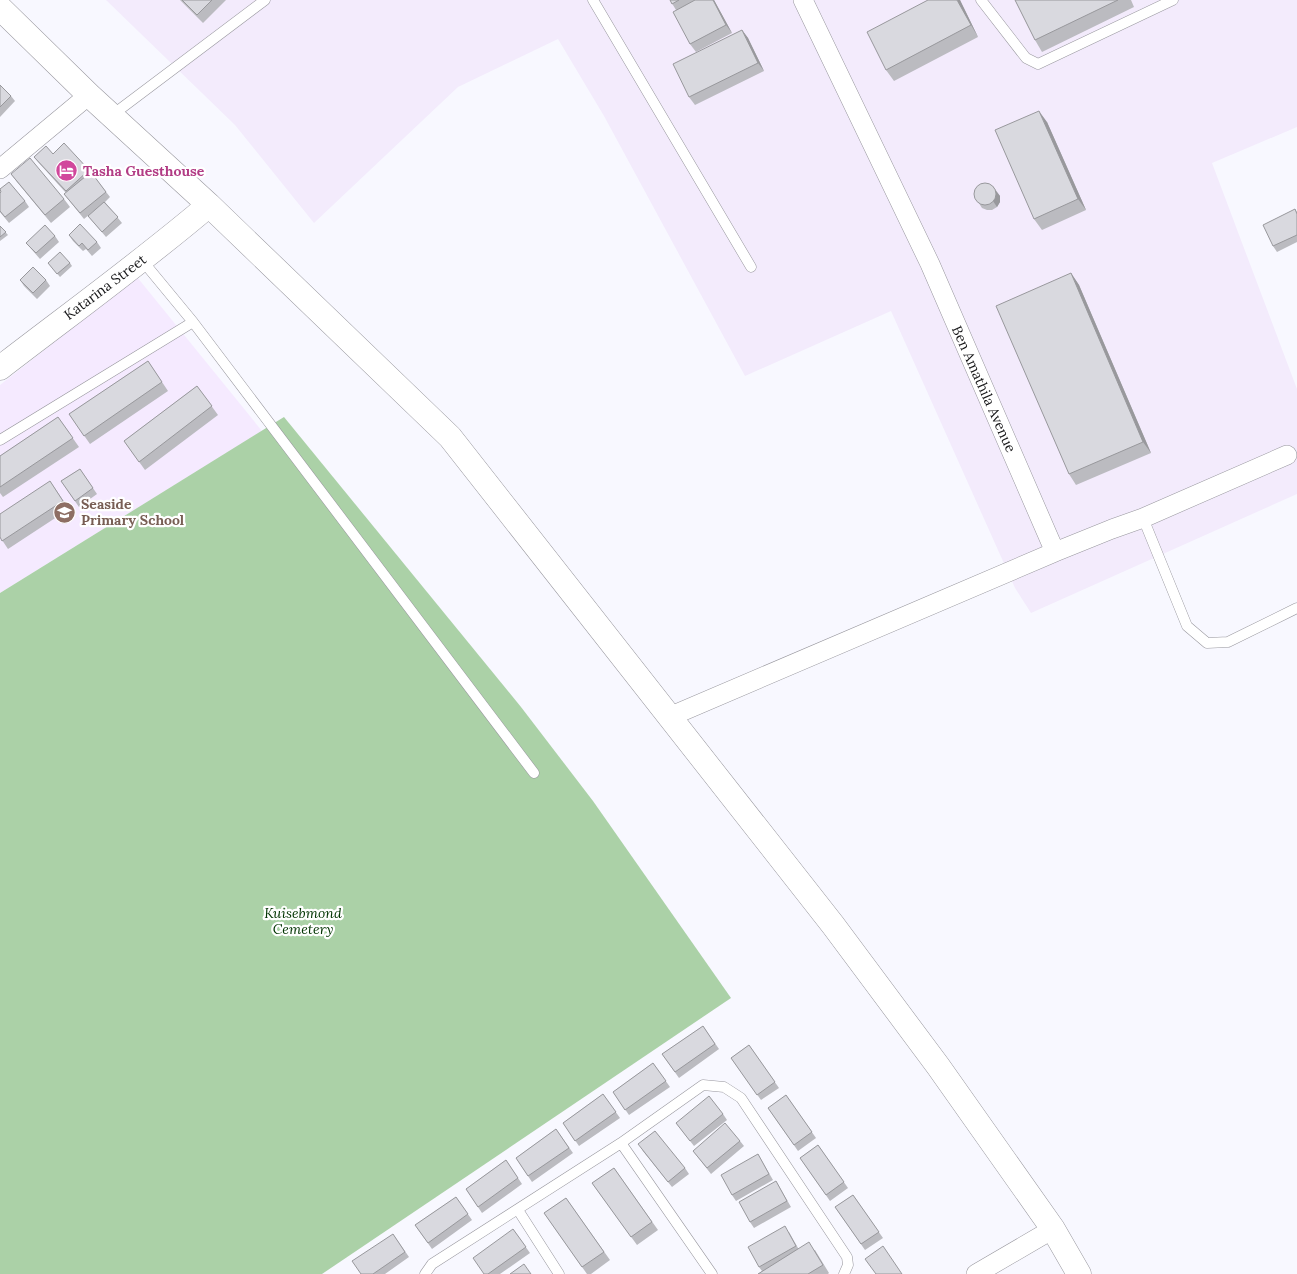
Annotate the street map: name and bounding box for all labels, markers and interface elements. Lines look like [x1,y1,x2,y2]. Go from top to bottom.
hotel icon: Tasha Guesthouse [55,159,79,183]
place label: Tasha Guesthouse [83,162,205,180]
street label: Katarina Street [60,250,150,324]
street label: Ben Amathila Avenue [948,323,1020,456]
place label: Seaside Primary School [81,495,185,529]
school or university icon: Seaside Primary School [53,500,77,524]
park label: Kuisebmond Cemetery [264,904,342,938]

